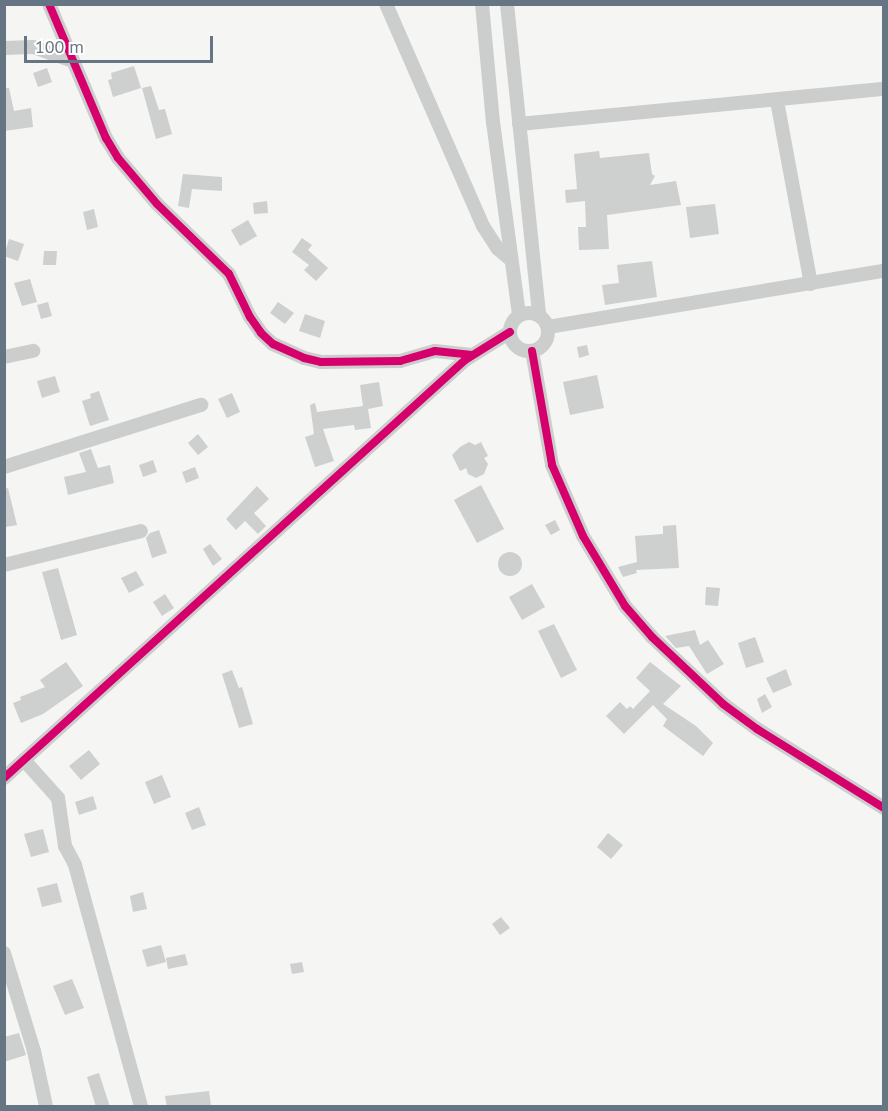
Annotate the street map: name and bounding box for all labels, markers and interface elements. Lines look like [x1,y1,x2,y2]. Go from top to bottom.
scale bar [27,24,216,62]
text: 100 m [35,35,84,58]

